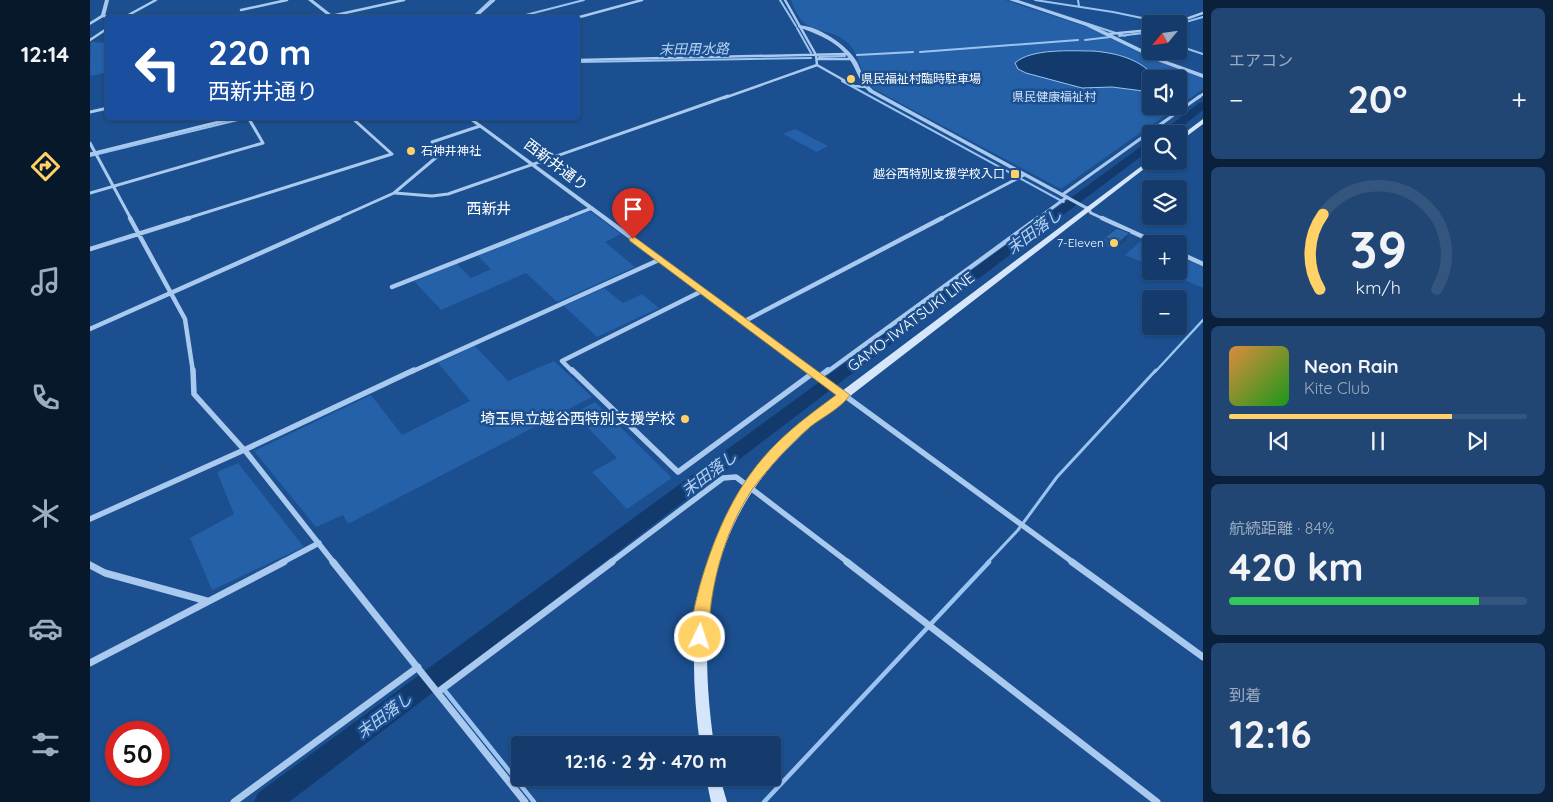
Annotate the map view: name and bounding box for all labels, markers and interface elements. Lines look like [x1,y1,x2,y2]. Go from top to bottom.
north arrow [1142,15,1188,60]
map controls [1142,15,1187,335]
text: 220 m [208,30,311,74]
icon: left [125,35,190,100]
water label: 末田用水路 [659,39,730,59]
text: 12:14 [21,40,69,68]
text: エアコン [1229,50,1293,70]
button: sound [1142,70,1187,115]
place label: 県民福祉村臨時駐車場 [861,71,981,86]
marker: 県民福祉村臨時駐車場 [845,73,857,85]
text: 20° [1347,75,1407,123]
text: 西新井通り [208,77,318,105]
text: − [1229,82,1244,117]
text: + [1511,82,1527,117]
park label: 県民健康福祉村 [1012,89,1097,104]
button: search [1142,125,1187,170]
street label: 西新井通り [521,134,592,195]
place label: 石神井神社 [421,143,481,158]
marker: 石神井神社 [405,145,417,157]
icon: directions [28,149,63,184]
place label: 越谷西特別支援学校入口 [873,166,1005,181]
marker: 越谷西特別支援学校入口 [1009,168,1021,180]
button: layers [1142,180,1187,225]
pin [612,188,654,239]
icon: arrive [619,195,647,223]
district label: 西新井 [466,199,512,218]
water label: 末田落し [1002,204,1066,258]
text: 39 [1349,216,1407,281]
place label: 7-Eleven [1057,235,1104,250]
button: + [1142,235,1187,280]
marker: 7-Eleven [1108,237,1120,249]
icon: music [28,264,63,299]
street label: GAMO-IWATSUKI LINE [843,268,978,376]
text: km/h [1355,276,1401,298]
button: − [1142,290,1187,335]
text: Neon Rain [1304,354,1399,378]
text: Kite Club [1304,378,1370,398]
icon: phone [28,380,63,415]
place label: 埼玉県立越谷西特別支援学校 [480,409,675,428]
marker: 埼玉県立越谷西特別支援学校 [679,413,691,425]
icon: previous [1265,427,1293,455]
icon: pause [1364,427,1392,455]
icon: next [1463,427,1491,455]
water label: 末田落し [677,446,741,500]
icon: climate [28,496,63,531]
text: 航続距離 · 84% [1229,518,1334,538]
text: 420 km [1229,543,1364,591]
position arrow [673,610,725,662]
icon: car [28,611,63,646]
text: 到着 [1229,685,1261,705]
water label: 末田落し [352,688,416,742]
text: 12:16 [1229,710,1312,758]
speed limit sign: 50 [105,721,170,786]
icon: filters [28,727,63,762]
text: 12:16 · 2 分 · 470 m [565,749,727,773]

